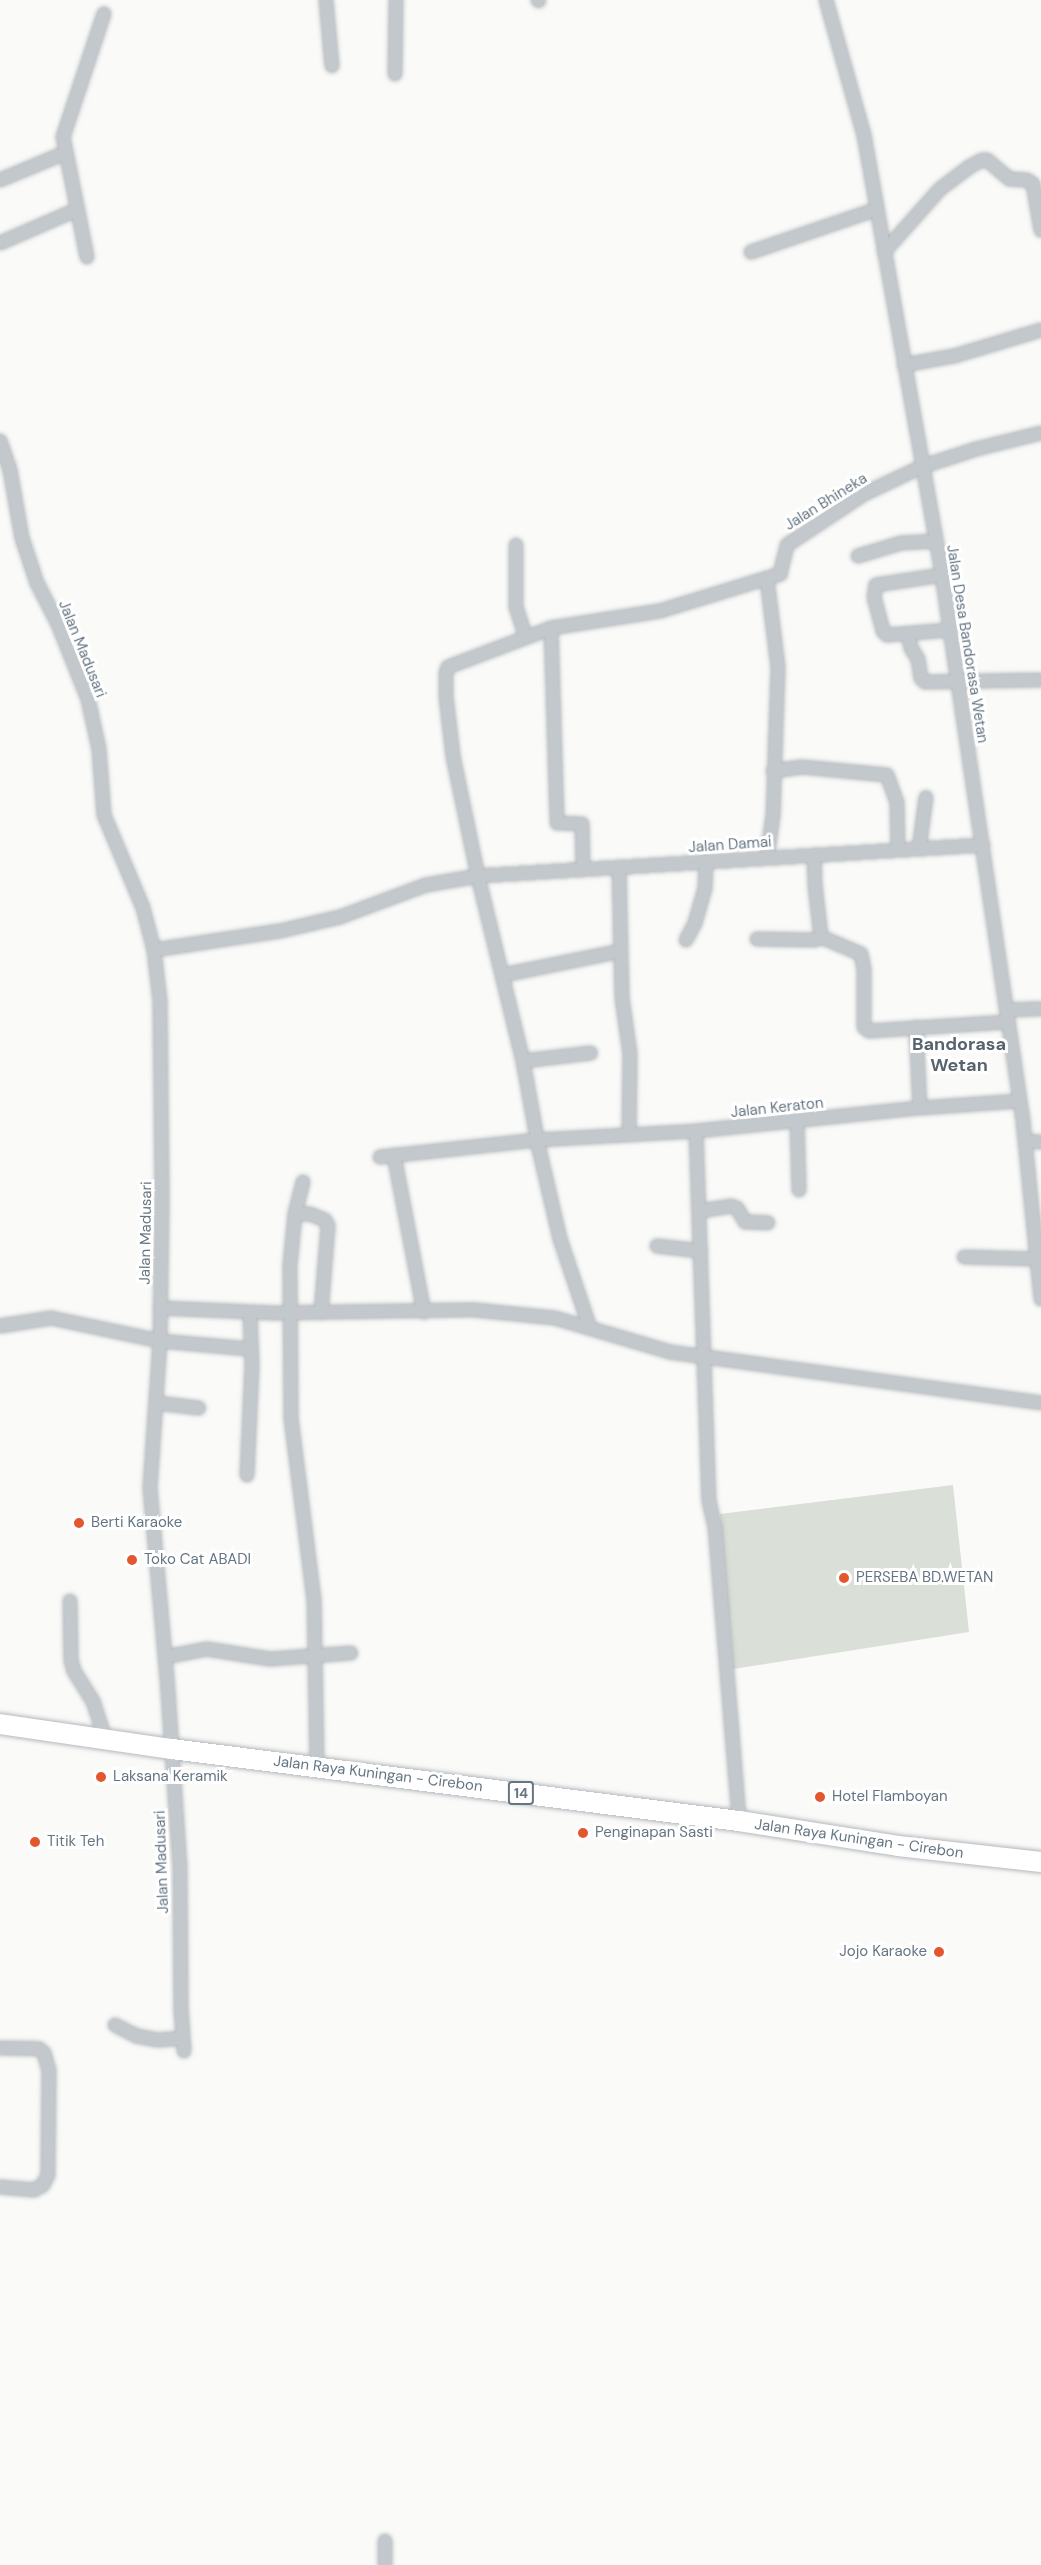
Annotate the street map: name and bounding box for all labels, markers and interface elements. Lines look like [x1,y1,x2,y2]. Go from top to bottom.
street label: Jalan Bhineka [781,470,871,534]
street label: Jalan Desa Bandorasa Wetan [942,544,992,744]
street label: Jalan Madusari [54,598,110,700]
street label: Jalan Damai [688,833,772,857]
district label: Bandorasa Wetan [912,1034,1006,1076]
street label: Jalan Keraton [730,1094,824,1122]
street label: Jalan Madusari [136,1181,156,1285]
place label: Berti Karaoke [91,1514,182,1532]
marker: Berti Karaoke [72,1516,86,1530]
place label: Toko Cat ABADI [144,1551,251,1569]
marker: Toko Cat ABADI [125,1553,139,1567]
place label: PERSEBA BD.WETAN [856,1569,993,1587]
marker: PERSEBA BD.WETAN [837,1571,851,1585]
street label: Jalan Raya Kuningan - Cirebon [272,1752,484,1796]
place label: Laksana Keramik [113,1768,228,1786]
marker: Laksana Keramik [94,1770,108,1784]
road number: 14 [508,1782,534,1804]
place label: Hotel Flamboyan [832,1788,948,1806]
marker: Hotel Flamboyan [813,1790,827,1804]
street label: Jalan Madusari [151,1810,173,1914]
street label: Jalan Raya Kuningan - Cirebon [753,1815,965,1863]
place label: Penginapan Sasti [595,1824,713,1842]
marker: Penginapan Sasti [576,1826,590,1840]
place label: Titik Teh [47,1833,104,1851]
marker: Titik Teh [28,1835,42,1849]
place label: Jojo Karaoke [839,1943,927,1961]
marker: Jojo Karaoke [932,1945,946,1959]

